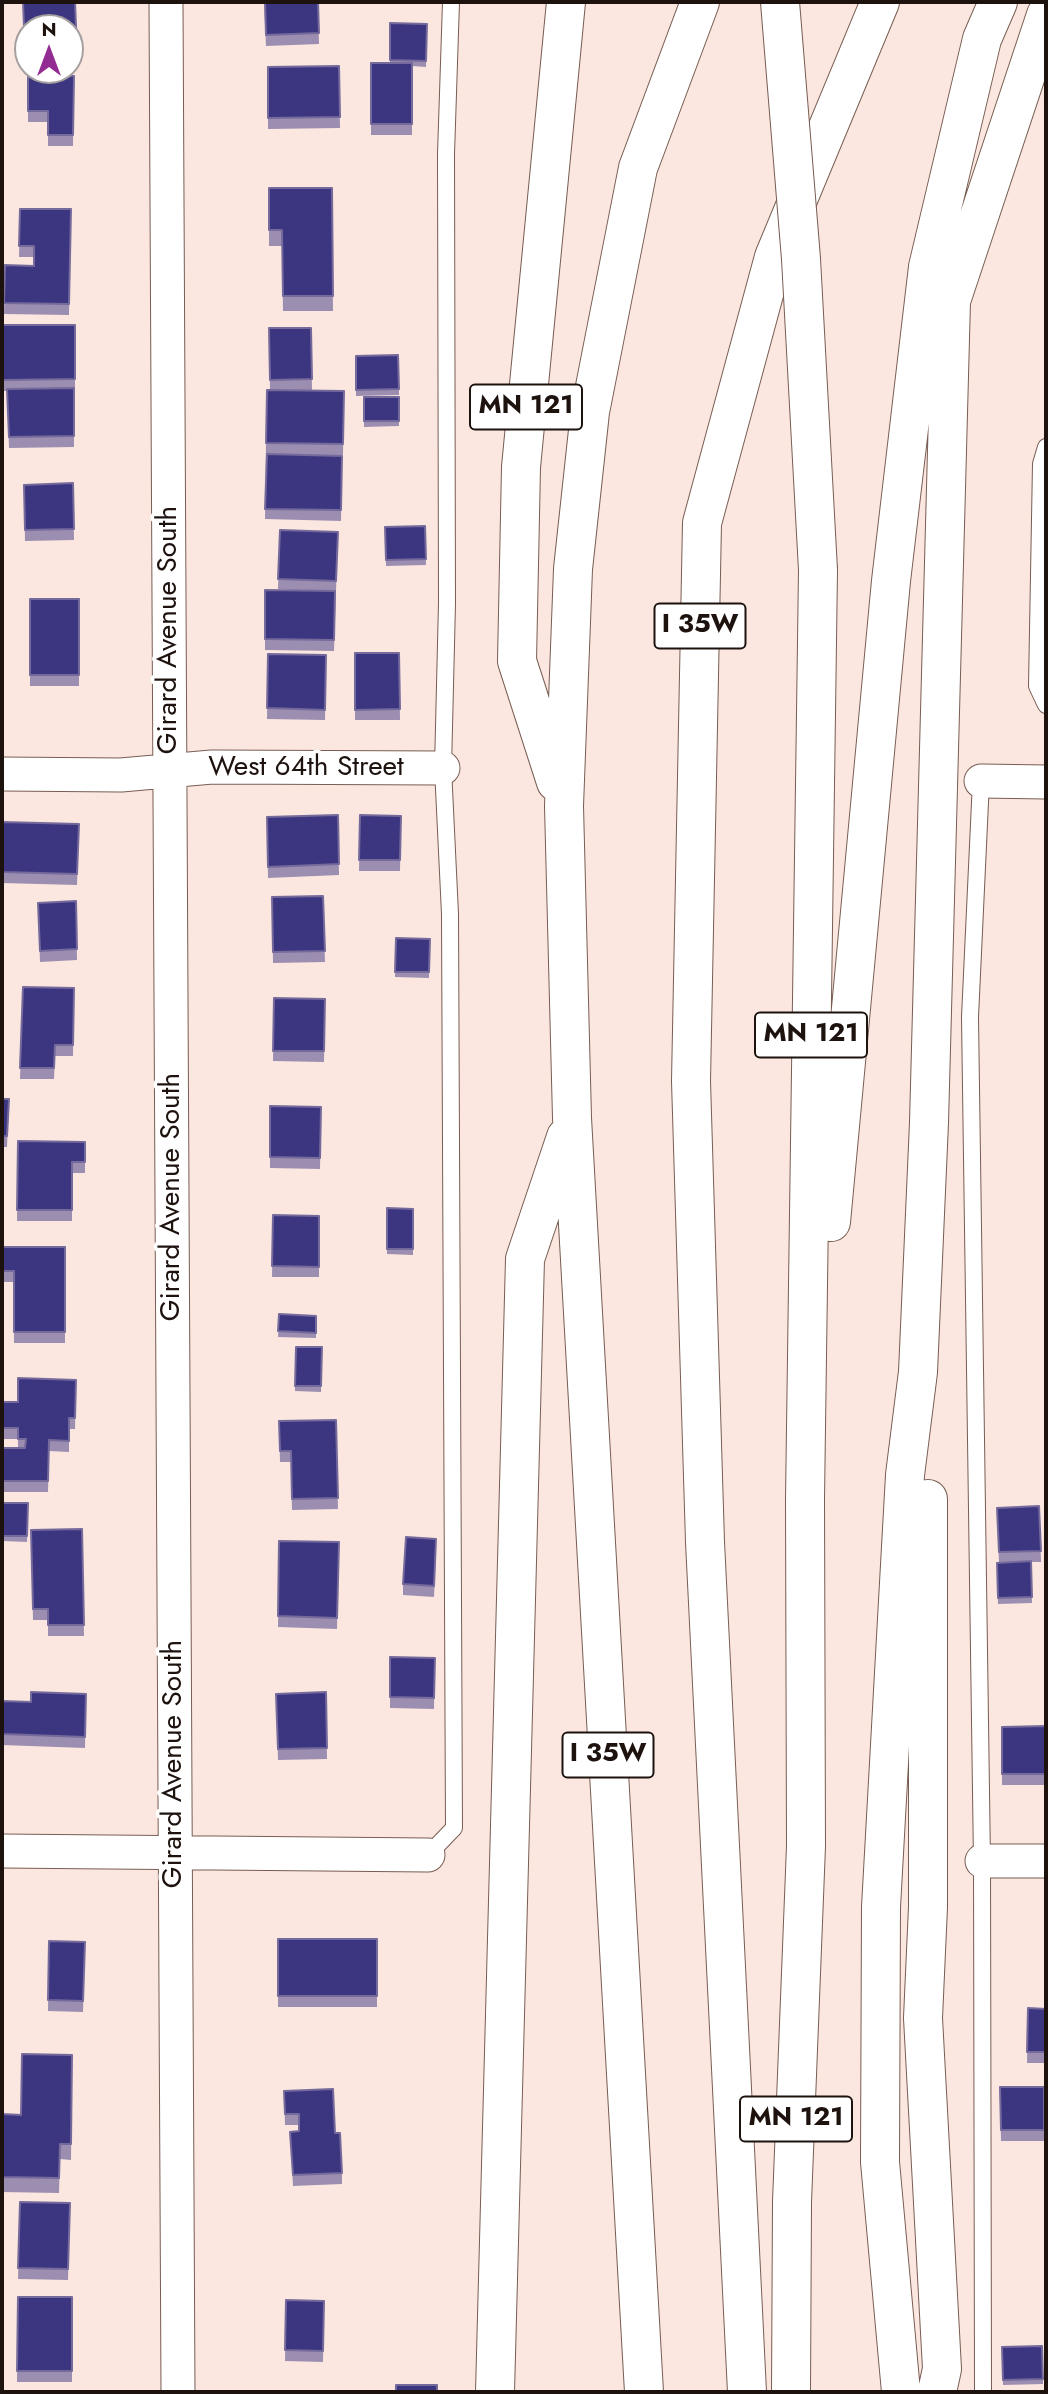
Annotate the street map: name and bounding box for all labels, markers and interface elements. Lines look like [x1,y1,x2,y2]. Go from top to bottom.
north arrow [14,14,84,84]
text: N [41,16,57,43]
road number: MN 121 [470,384,582,430]
street label: Girard Avenue South [152,506,186,754]
road number: I 35W [654,604,746,648]
street label: West 64th Street [208,751,404,785]
road number: MN 121 [755,1012,867,1058]
street label: Girard Avenue South [155,1073,189,1321]
street label: Girard Avenue South [157,1640,191,1888]
road number: I 35W [562,1732,654,1778]
road number: MN 121 [740,2096,852,2142]

